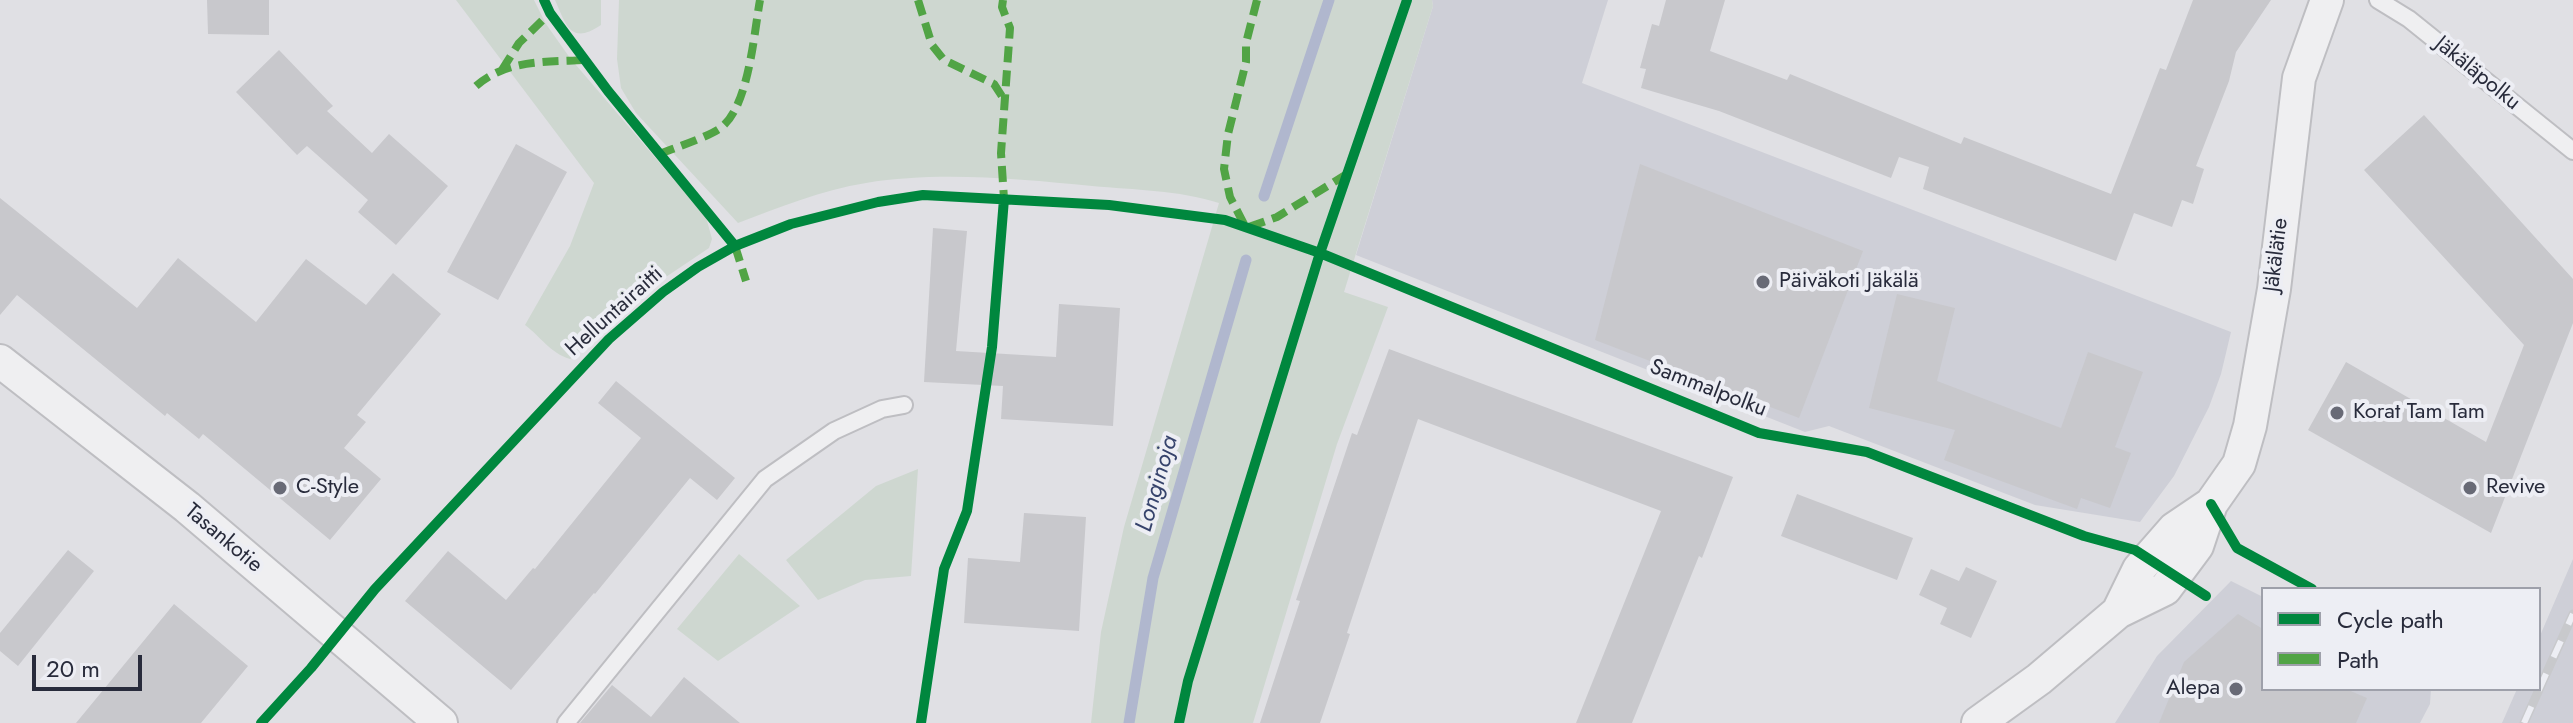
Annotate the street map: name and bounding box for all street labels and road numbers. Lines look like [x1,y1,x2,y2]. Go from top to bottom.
street label: Jäkäläpolku [2429,31,2525,117]
street label: Jäkälätie [2259,216,2295,294]
street label: Helluntairaitti [561,261,669,363]
street label: Sammalpolku [1646,355,1770,423]
street label: Tasankotie [179,499,267,579]

